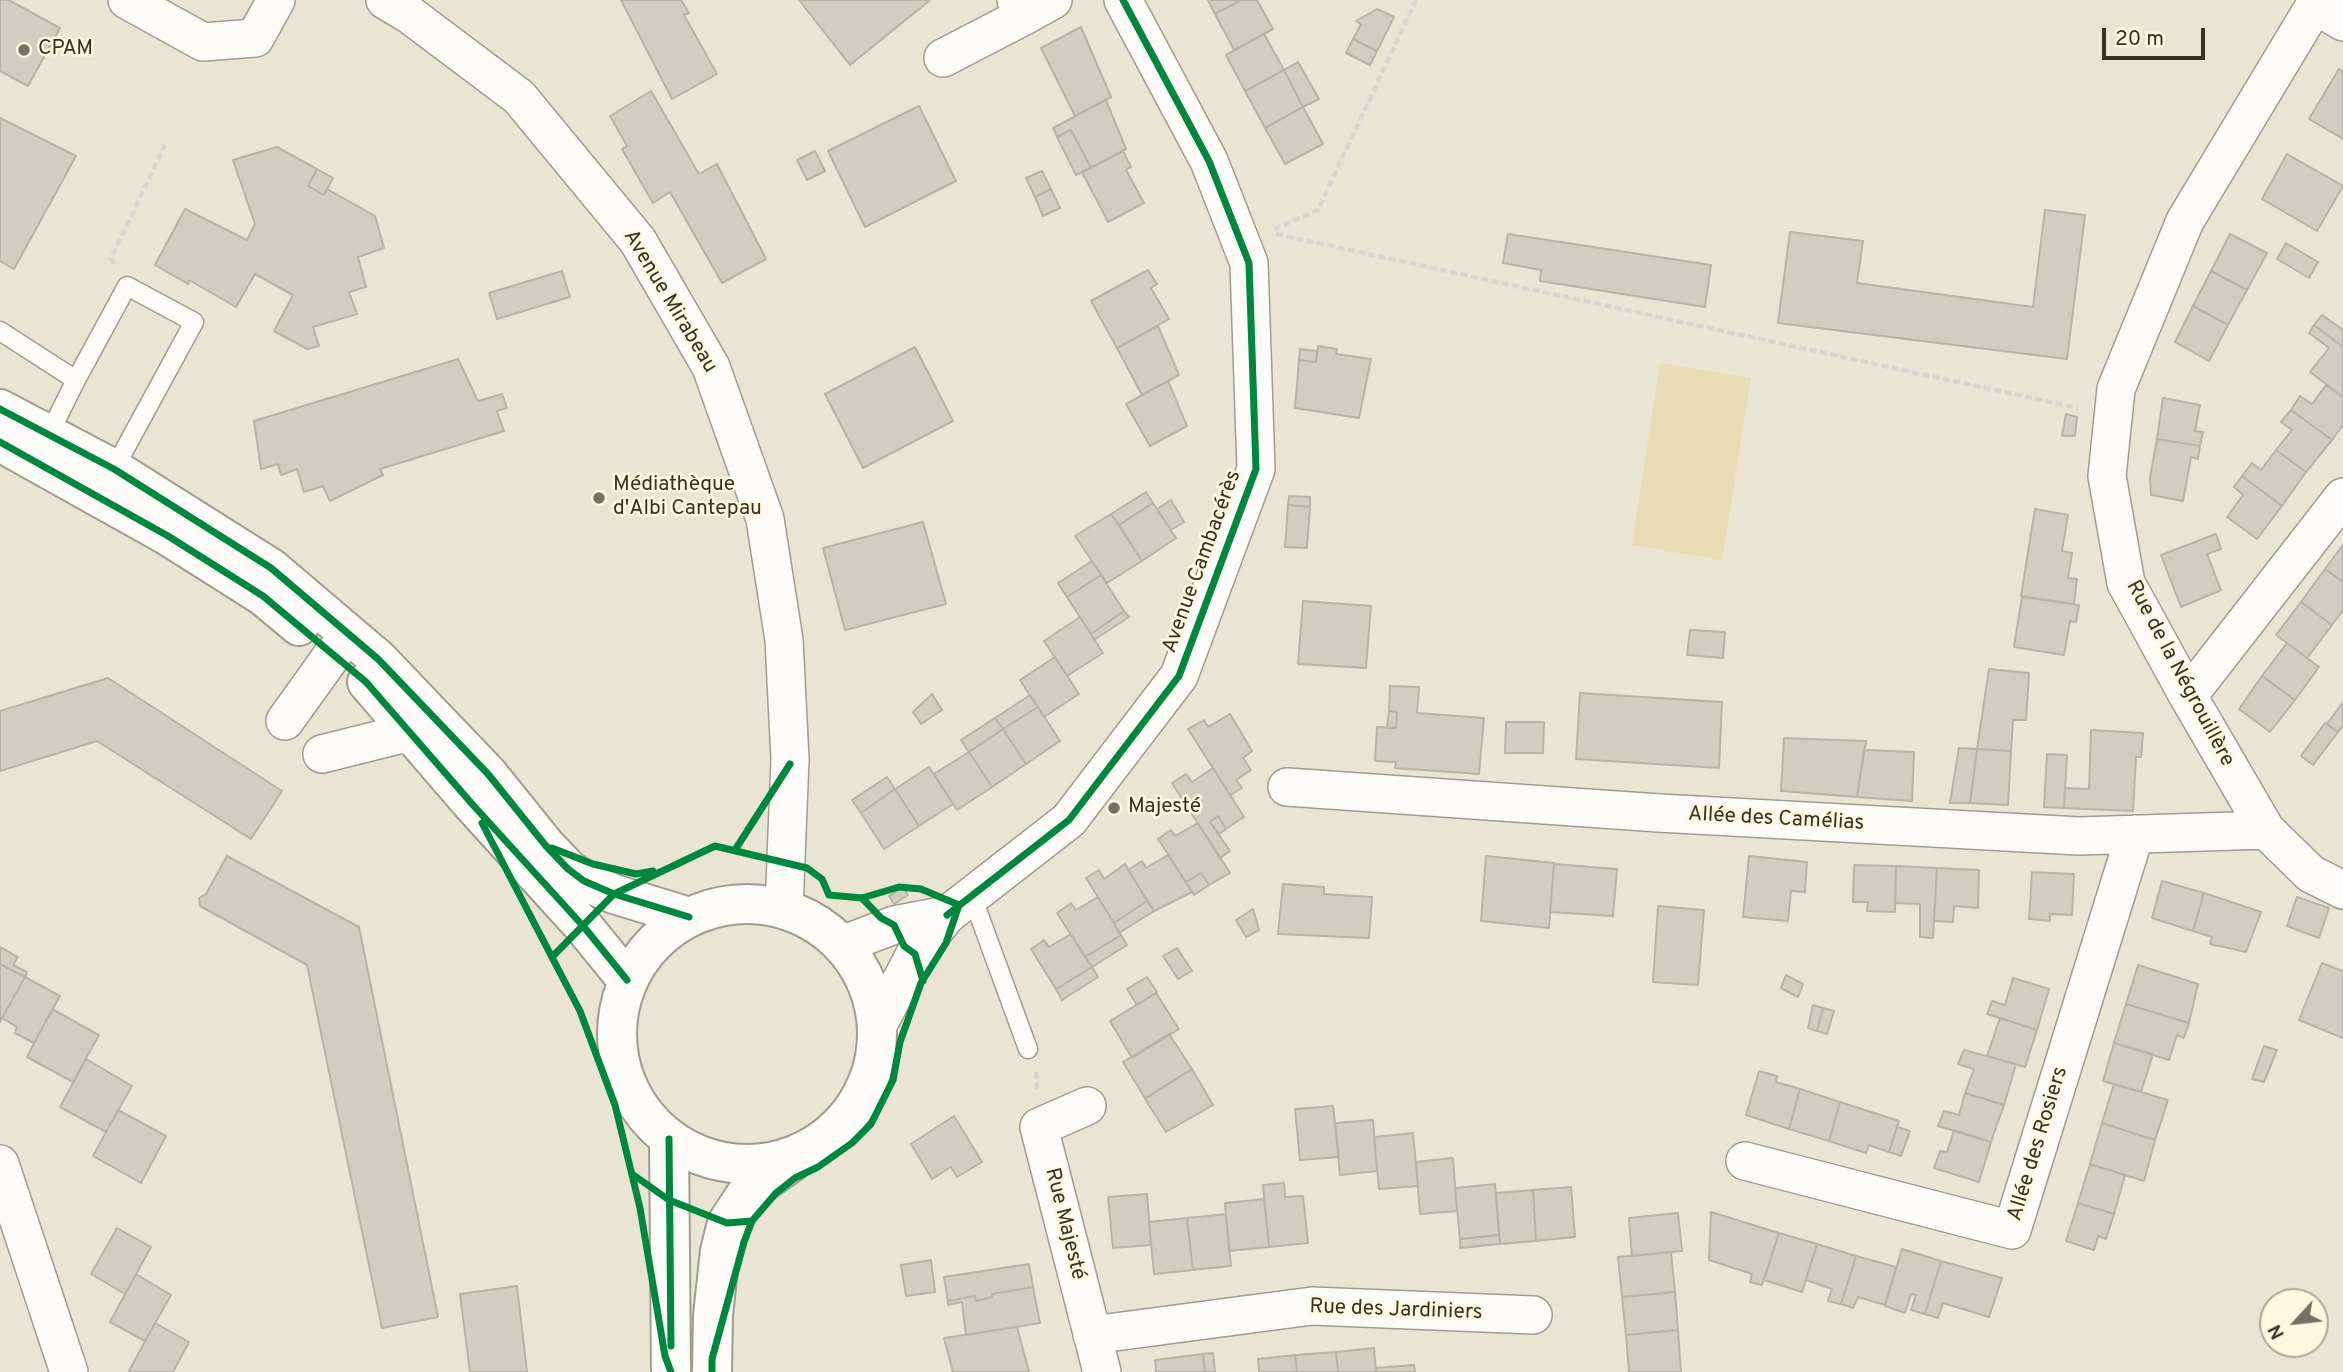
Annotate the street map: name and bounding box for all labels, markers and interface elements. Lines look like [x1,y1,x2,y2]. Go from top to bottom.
scale bar [2105,14,2208,58]
text: 20 m [2115,26,2164,53]
place label: CPAM [38,37,93,63]
marker: CPAM [16,42,32,58]
street label: Avenue Mirabeau [616,226,722,378]
street label: Avenue Cambacérès [1158,467,1248,657]
place label: Médiathèque d'Albi Cantepau [613,473,762,523]
marker: Médiathèque d'Albi Cantepau [591,490,607,506]
street label: Rue de la Négrouillère [2119,577,2239,771]
place label: Majesté [1128,795,1201,821]
marker: Majesté [1106,800,1122,816]
street label: Allée des Camélias [1687,803,1865,837]
street label: Allée des Rosiers [2004,1064,2074,1224]
street label: Rue Majesté [1038,1165,1090,1283]
north arrow [2259,1288,2329,1358]
street label: Rue des Jardiniers [1309,1295,1483,1327]
text: N [2263,1320,2291,1343]

